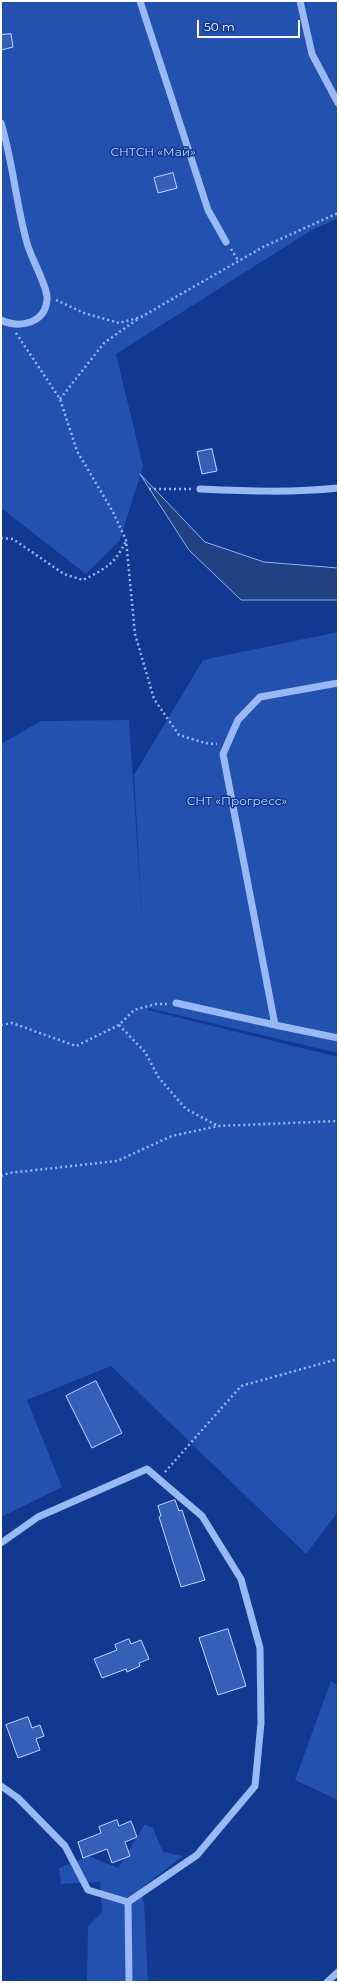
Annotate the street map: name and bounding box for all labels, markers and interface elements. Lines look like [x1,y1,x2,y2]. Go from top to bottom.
scale bar [199,12,302,38]
text: 50 m [204,19,235,34]
park label: СНТСН «Май» [110,145,196,159]
park label: СНТ «Прогресс» [187,794,287,808]

